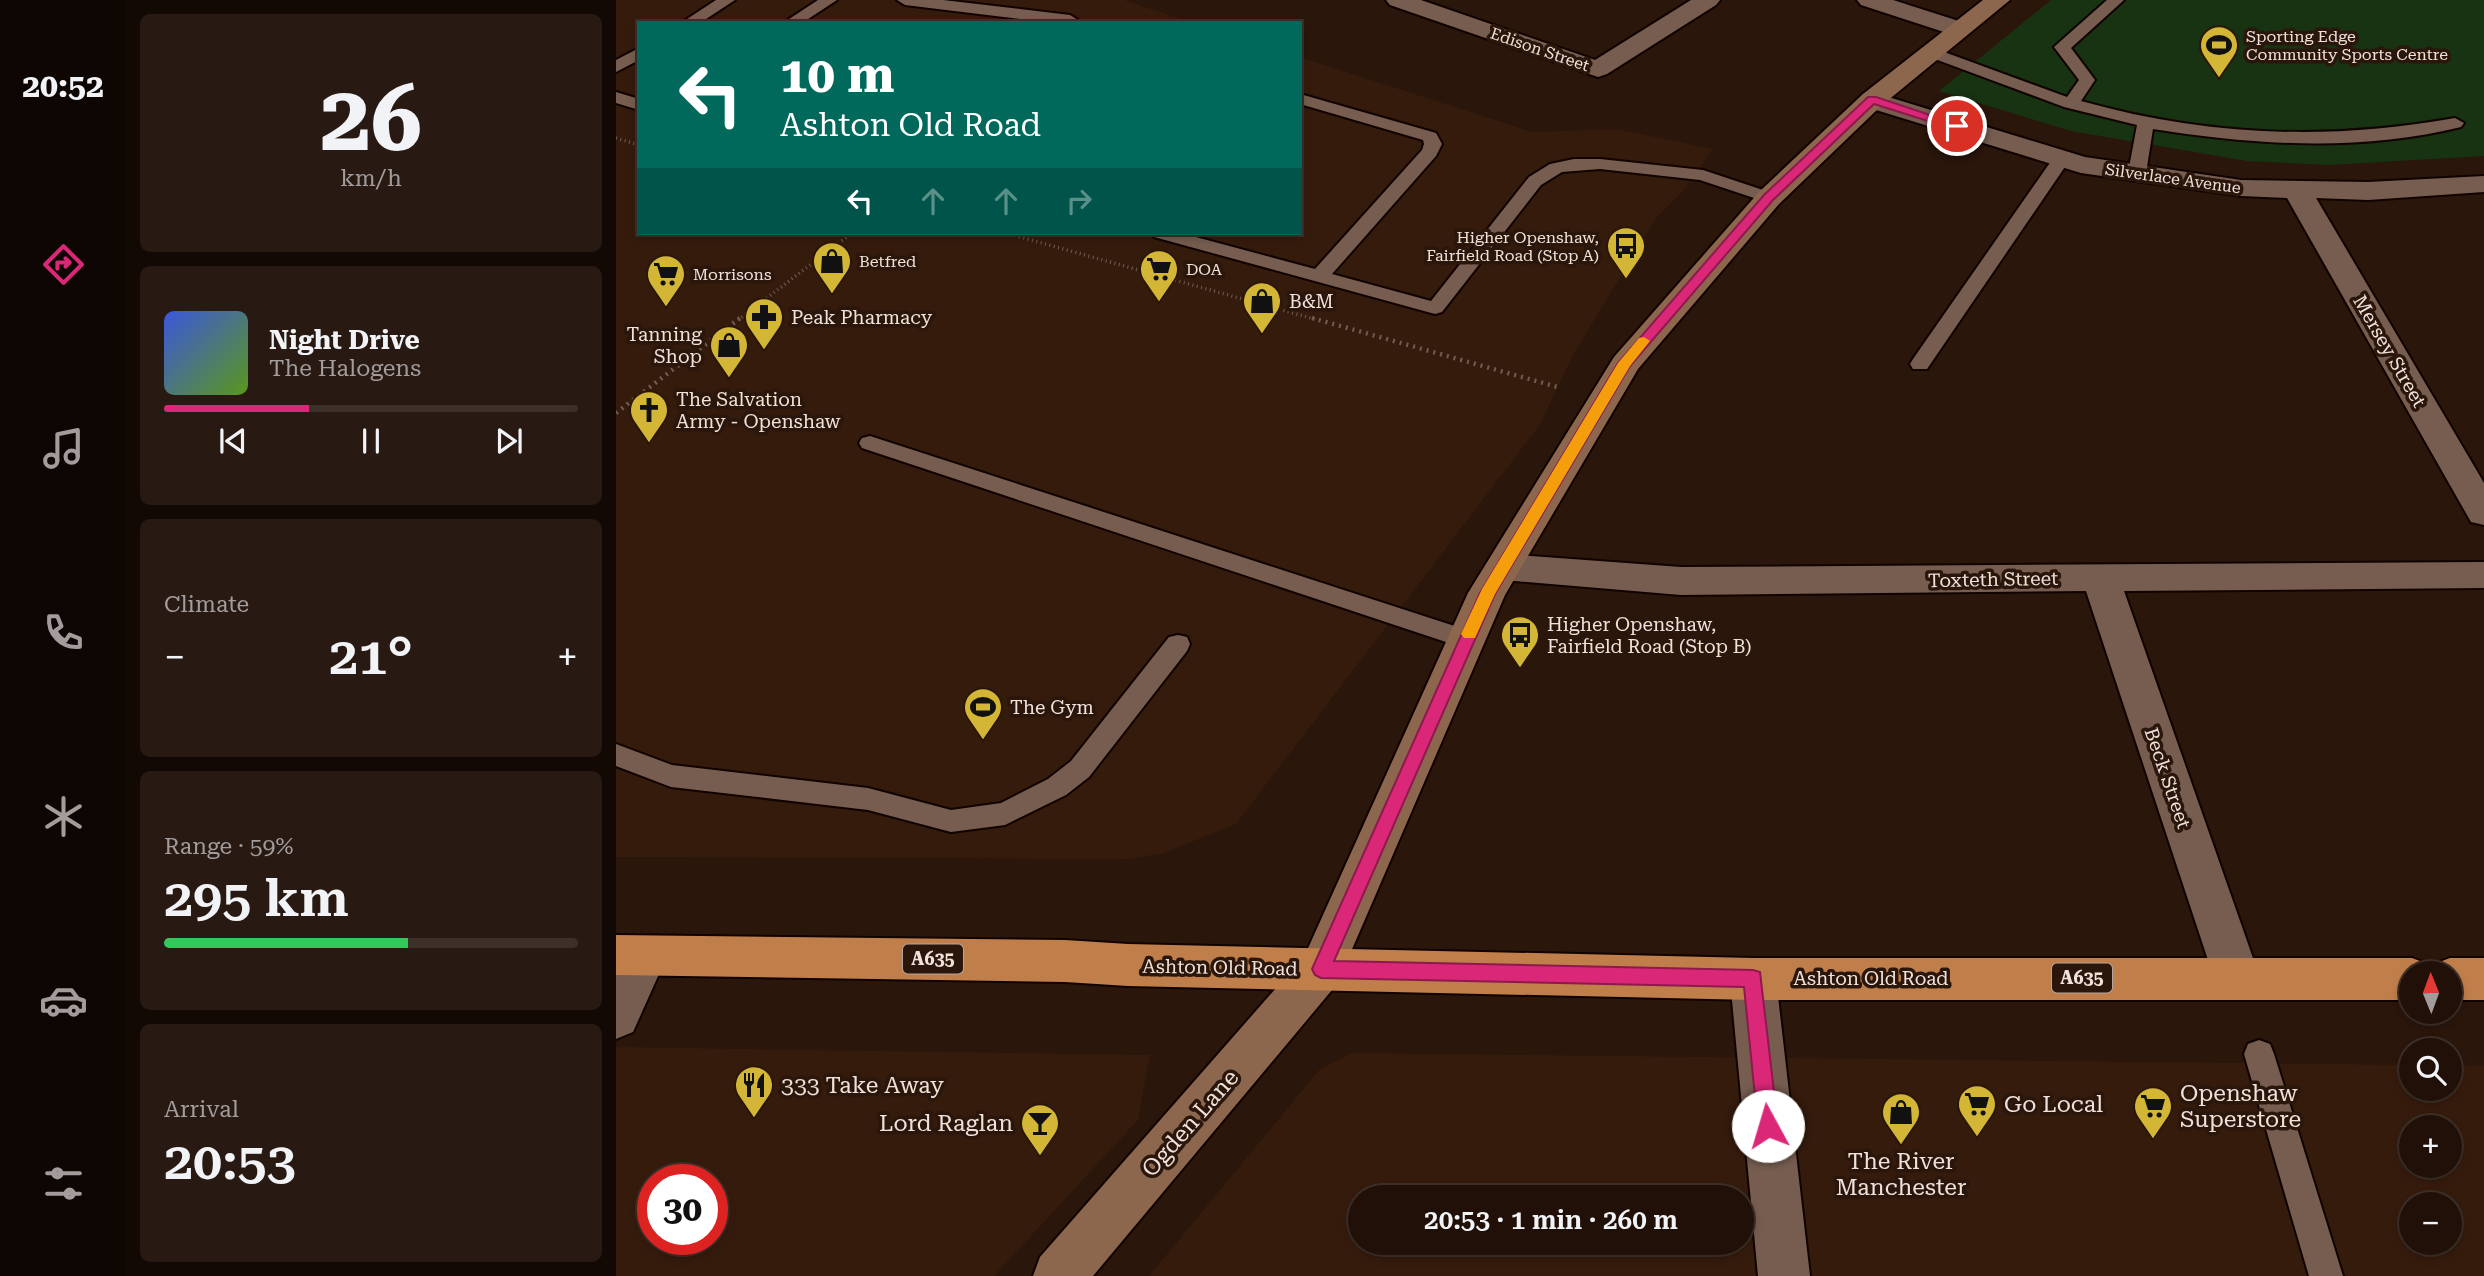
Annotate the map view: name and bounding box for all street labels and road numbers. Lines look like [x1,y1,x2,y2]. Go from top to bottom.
street label: Edison Street [1488,24,1592,75]
street label: Silverlace Avenue [2104,160,2242,197]
street label: Mersey Street [2348,291,2431,411]
street label: Toxteth Street [1928,567,2058,592]
street label: Beck Street [2140,725,2196,832]
road number: A635 [903,944,963,974]
street label: Ashton Old Road [1142,955,1298,980]
road number: A635 [2052,964,2112,993]
street label: Ashton Old Road [1793,967,1949,990]
street label: Ogden Lane [1137,1064,1244,1182]

